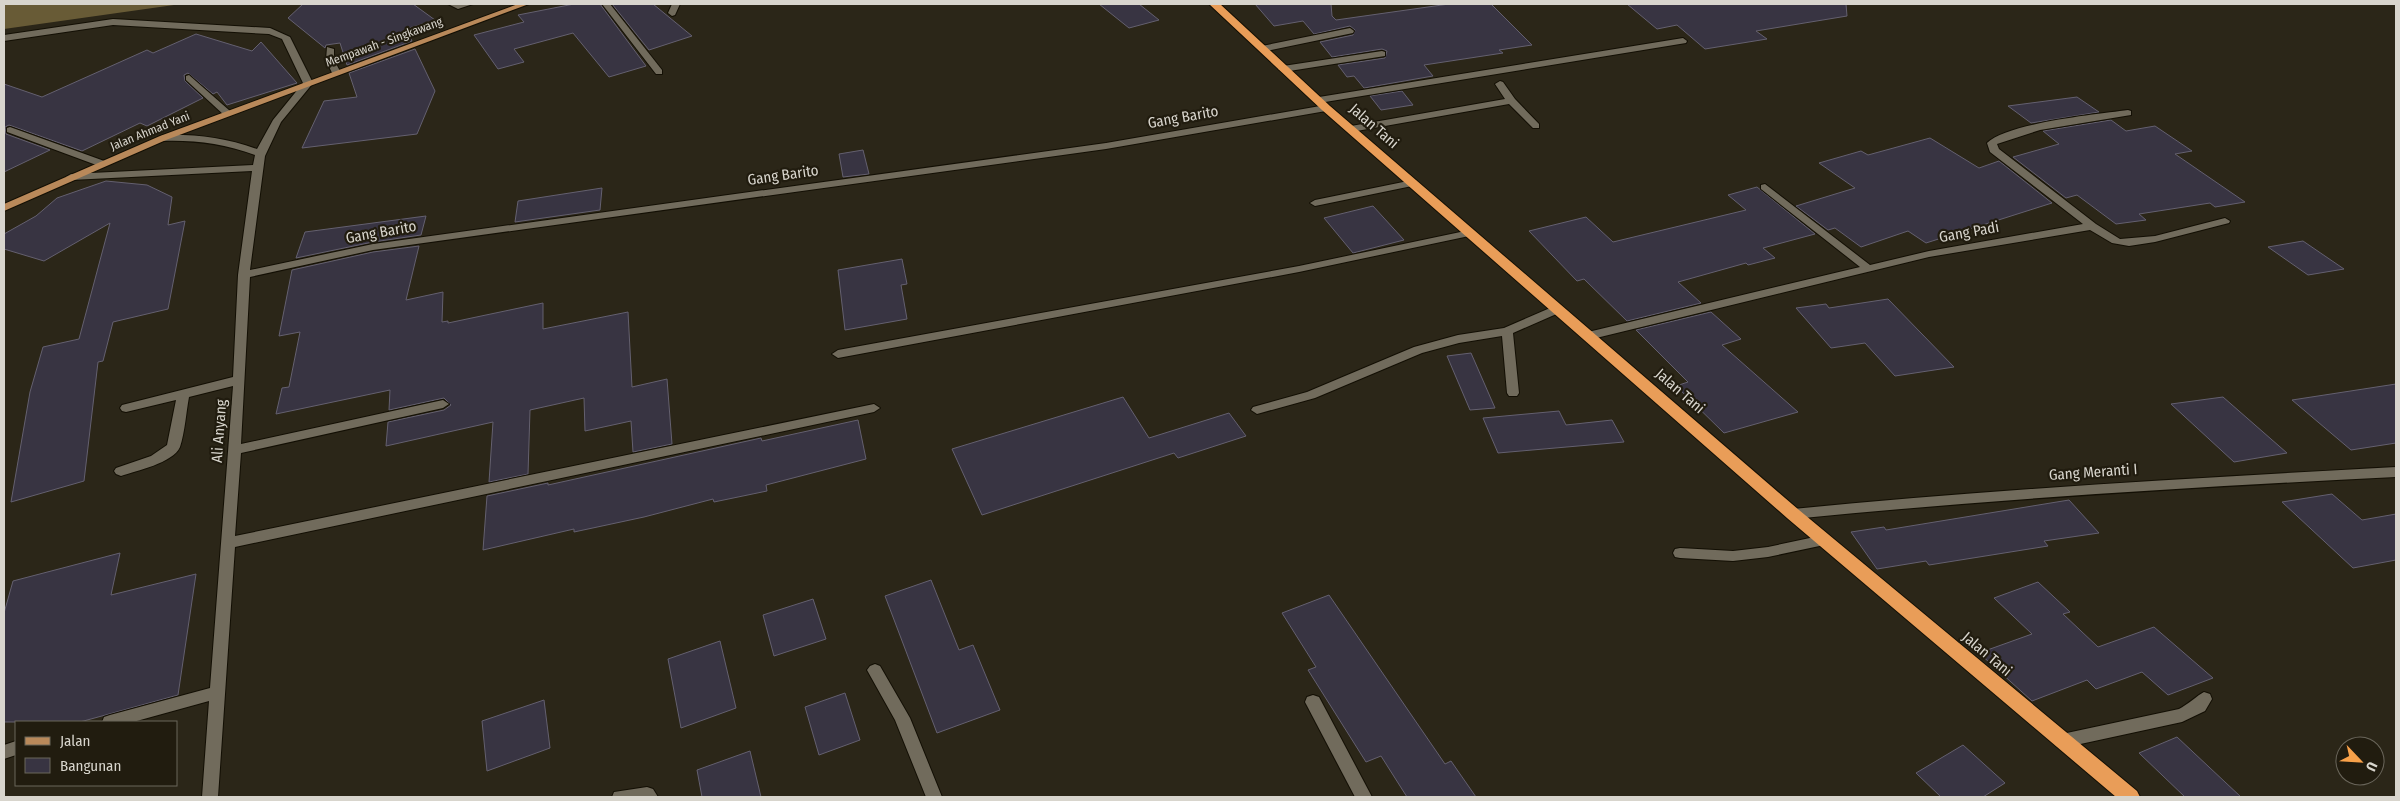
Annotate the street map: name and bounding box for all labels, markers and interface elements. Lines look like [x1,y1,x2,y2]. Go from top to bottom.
street label: Mempawah - Singkawang [324,14,445,70]
street label: Jalan Tani [1346,100,1402,152]
street label: Gang Barito [1146,102,1220,132]
street label: Jalan Ahmad Yani [108,109,192,153]
street label: Gang Barito [746,161,820,189]
street label: Gang Barito [344,217,418,247]
street label: Gang Padi [1938,218,2000,246]
street label: Jalan Tani [1652,365,1708,417]
street label: Ali Anyang [208,399,230,463]
street label: Gang Meranti I [2048,460,2138,484]
street label: Jalan Tani [1959,628,2015,680]
legend [15,721,178,786]
text: Jalan [60,732,90,750]
north arrow [2335,736,2385,786]
text: Bangunan [60,757,121,775]
text: U [2362,759,2381,774]

